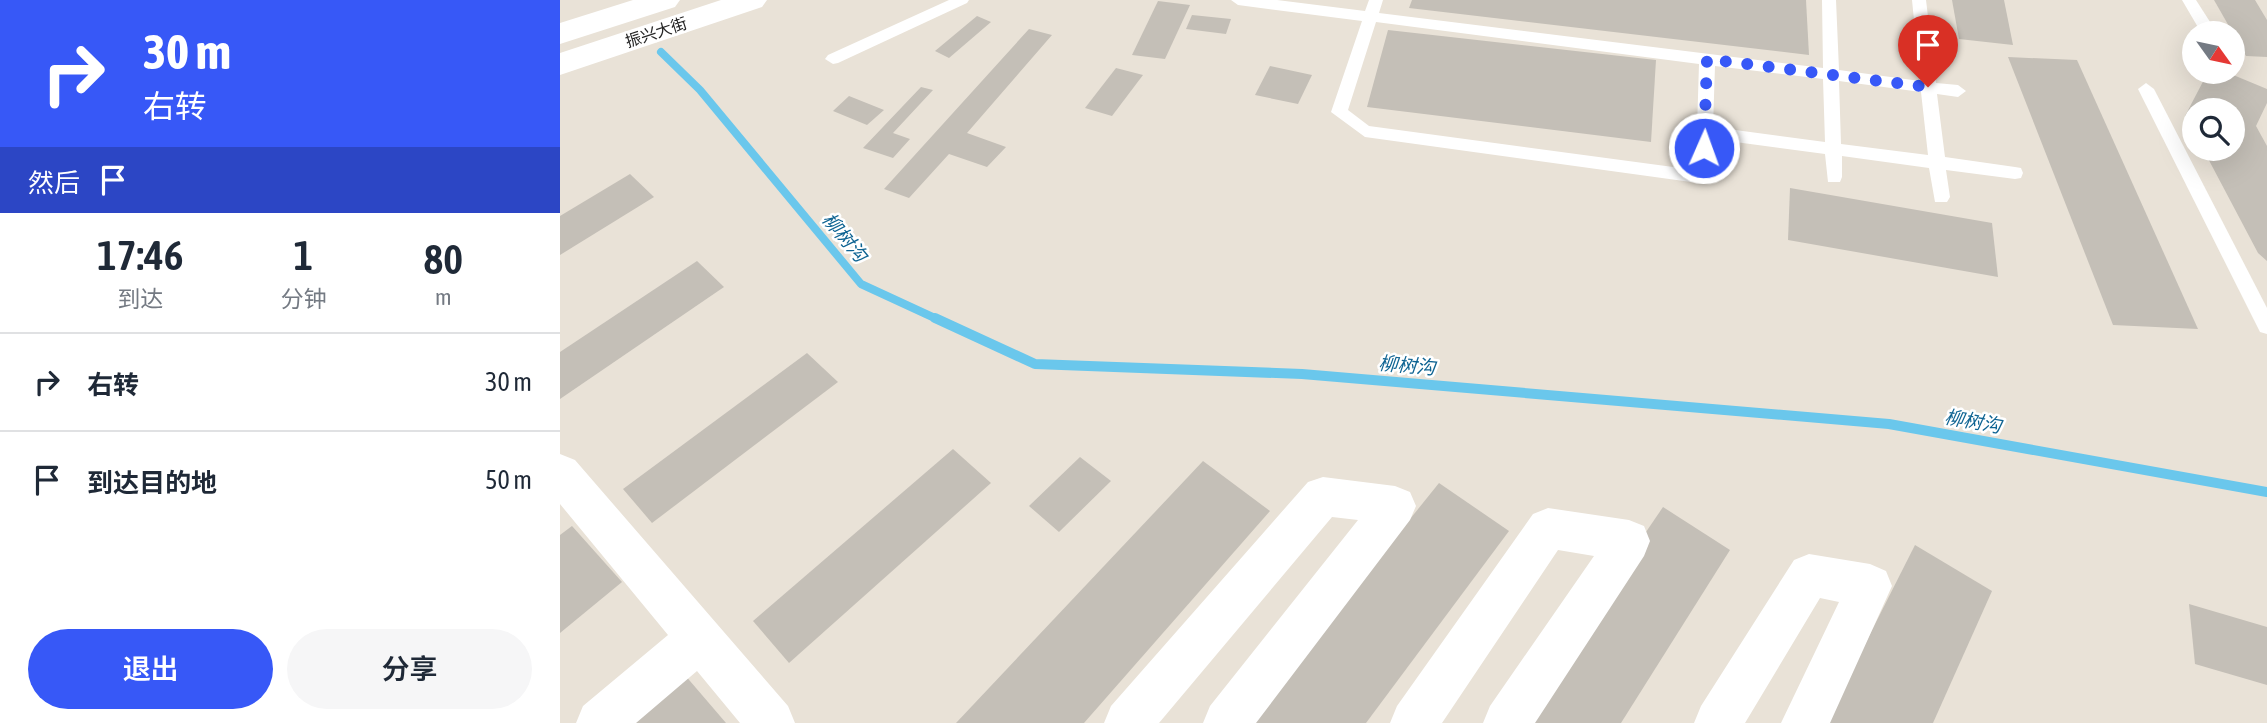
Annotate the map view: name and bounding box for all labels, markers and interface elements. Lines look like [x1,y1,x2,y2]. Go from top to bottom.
street label: 振兴大街 [623,14,689,50]
pin [1898,15,1958,87]
north arrow [2182,21,2245,84]
map controls [2182,21,2245,161]
text: 30 m [143,23,231,79]
icon: arrive [1909,26,1947,64]
icon: right [28,28,119,119]
text: 右转 [143,88,207,125]
button: search [2182,98,2245,161]
position arrow [1667,111,1741,185]
icon: arrive [94,161,132,199]
text: 然后 [28,168,80,198]
water label: 柳树沟 [818,208,873,267]
text: 17:46 [97,231,183,279]
text: 1 [294,231,313,279]
text: 80 [423,235,463,283]
text: m [435,284,452,310]
text: 到达 [117,286,163,312]
text: 分钟 [280,286,326,312]
water label: 柳树沟 [1378,352,1438,379]
icon: right [28,363,66,401]
text: 30 m [485,367,532,397]
text: 右转 [87,370,139,400]
water label: 柳树沟 [1943,405,2005,437]
icon: arrive [28,461,66,499]
text: 50 m [485,465,532,495]
text: 到达目的地 [87,468,217,498]
button: 退出 [28,629,273,709]
button: 分享 [287,629,532,709]

